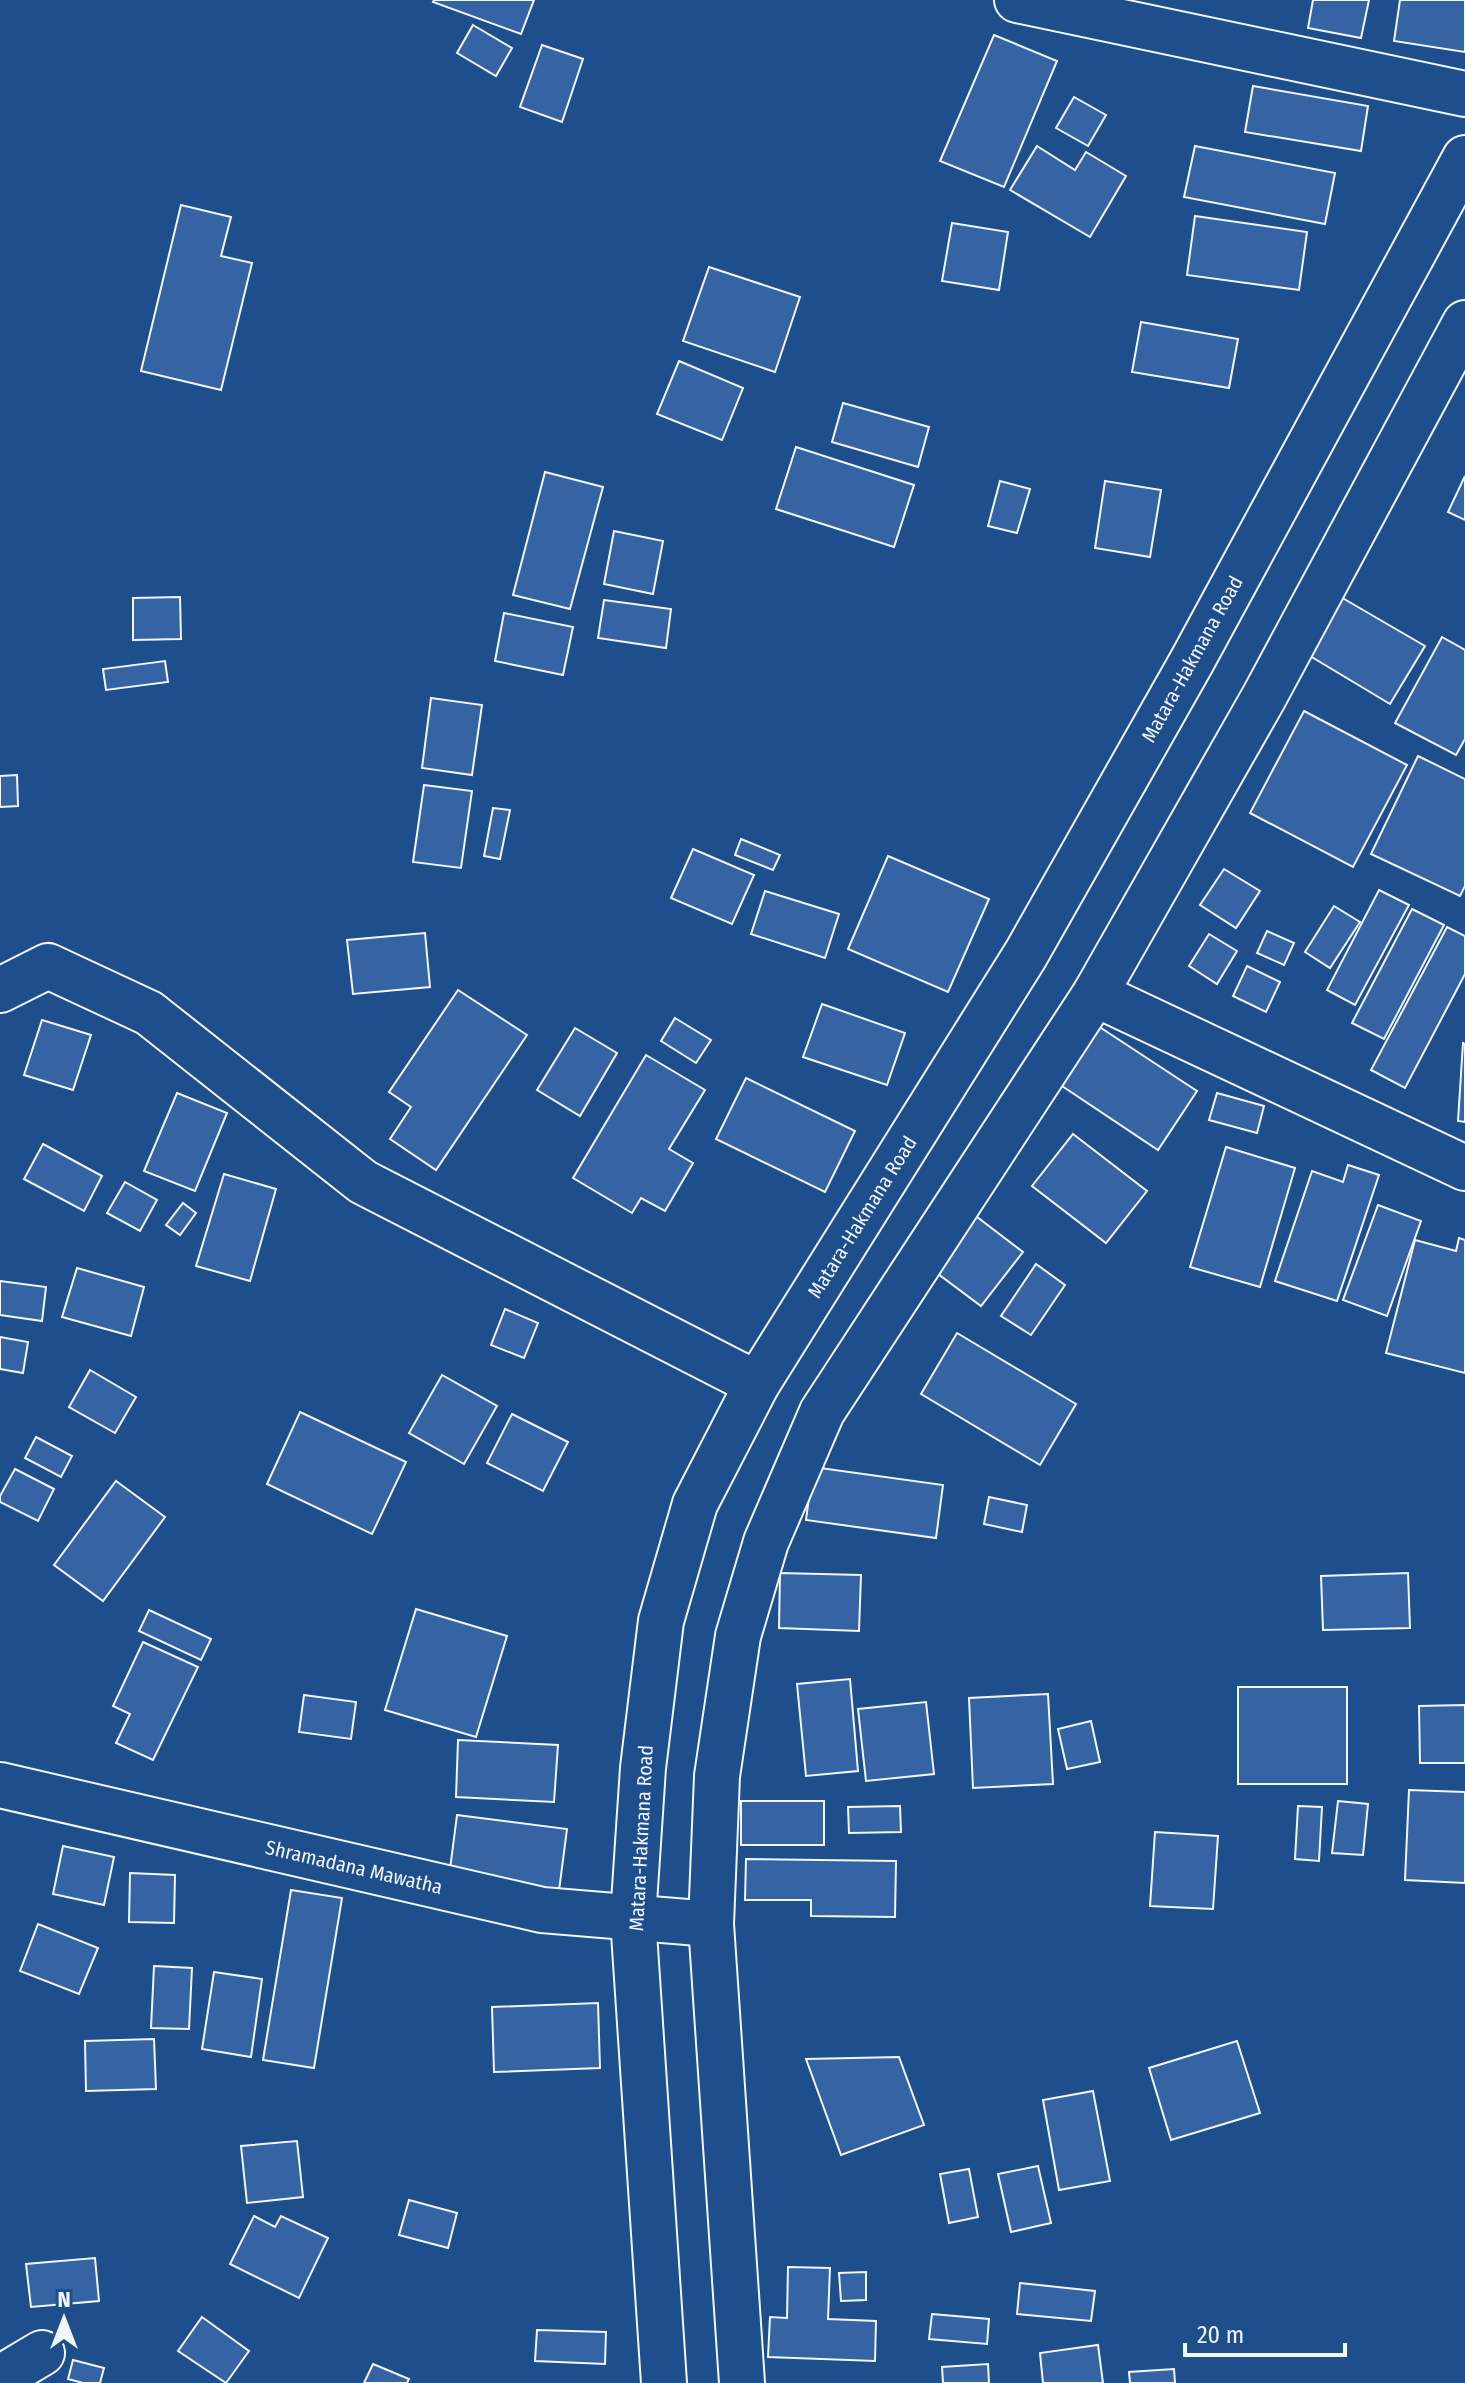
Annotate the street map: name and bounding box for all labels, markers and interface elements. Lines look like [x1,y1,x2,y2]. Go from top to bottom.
street label: Matara-Hakmana Road [1136,572,1248,746]
street label: Matara-Hakmana Road [802,1132,922,1302]
street label: Matara-Hakmana Road [624,1744,658,1932]
street label: Shramadana Mawatha [263,1835,445,1899]
north arrow [24,2279,104,2359]
text: N [57,2286,71,2313]
scale bar [1185,2307,1345,2357]
text: 20 m [1197,2321,1244,2349]

